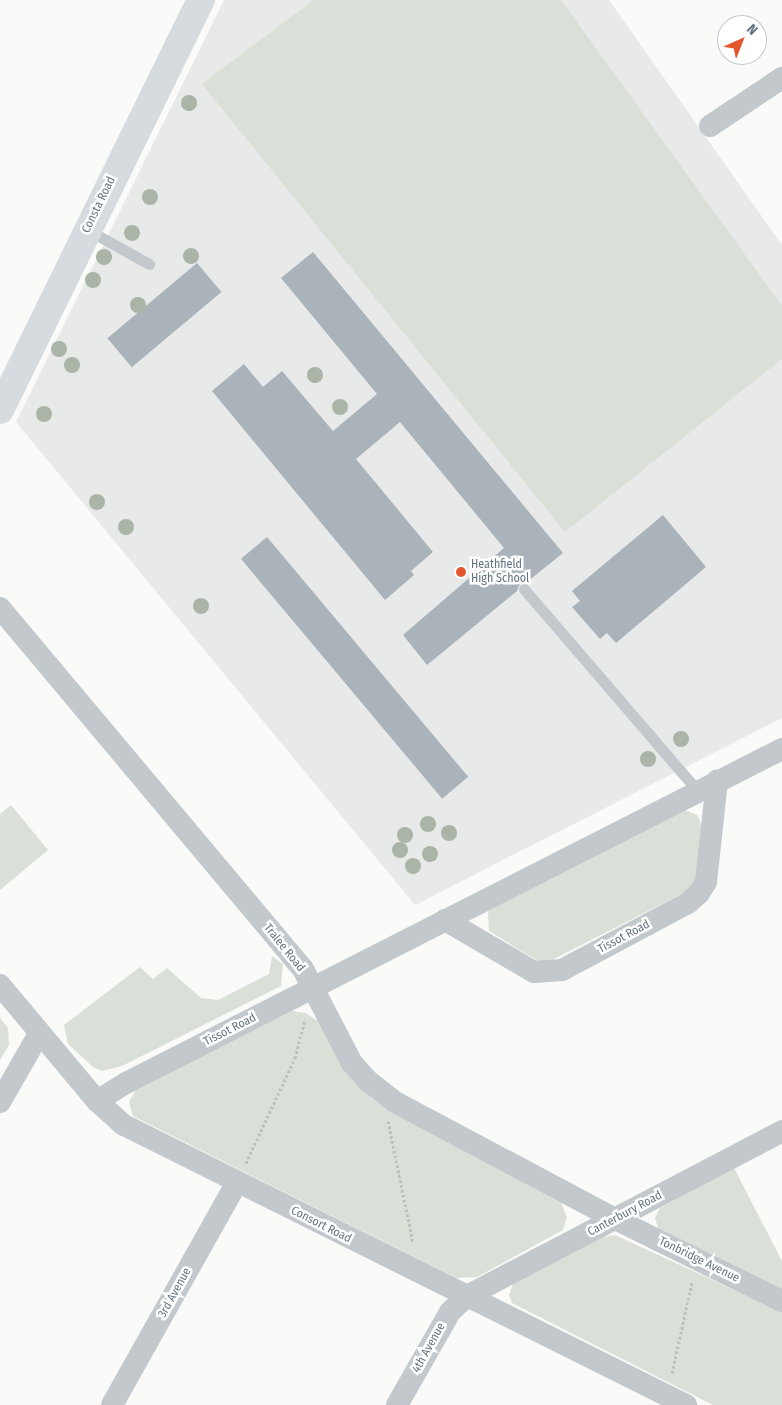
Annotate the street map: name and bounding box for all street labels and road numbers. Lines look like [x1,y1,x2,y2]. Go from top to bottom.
street label: Consta Road [79,174,119,236]
street label: Tissot Road [596,917,652,957]
street label: Tralee Road [260,921,308,975]
street label: Tissot Road [201,1011,259,1049]
street label: Canterbury Road [585,1188,665,1240]
street label: Consort Road [288,1204,354,1246]
street label: Tonbridge Avenue [656,1234,742,1286]
street label: 3rd Avenue [155,1266,195,1320]
street label: 4th Avenue [409,1320,449,1376]

